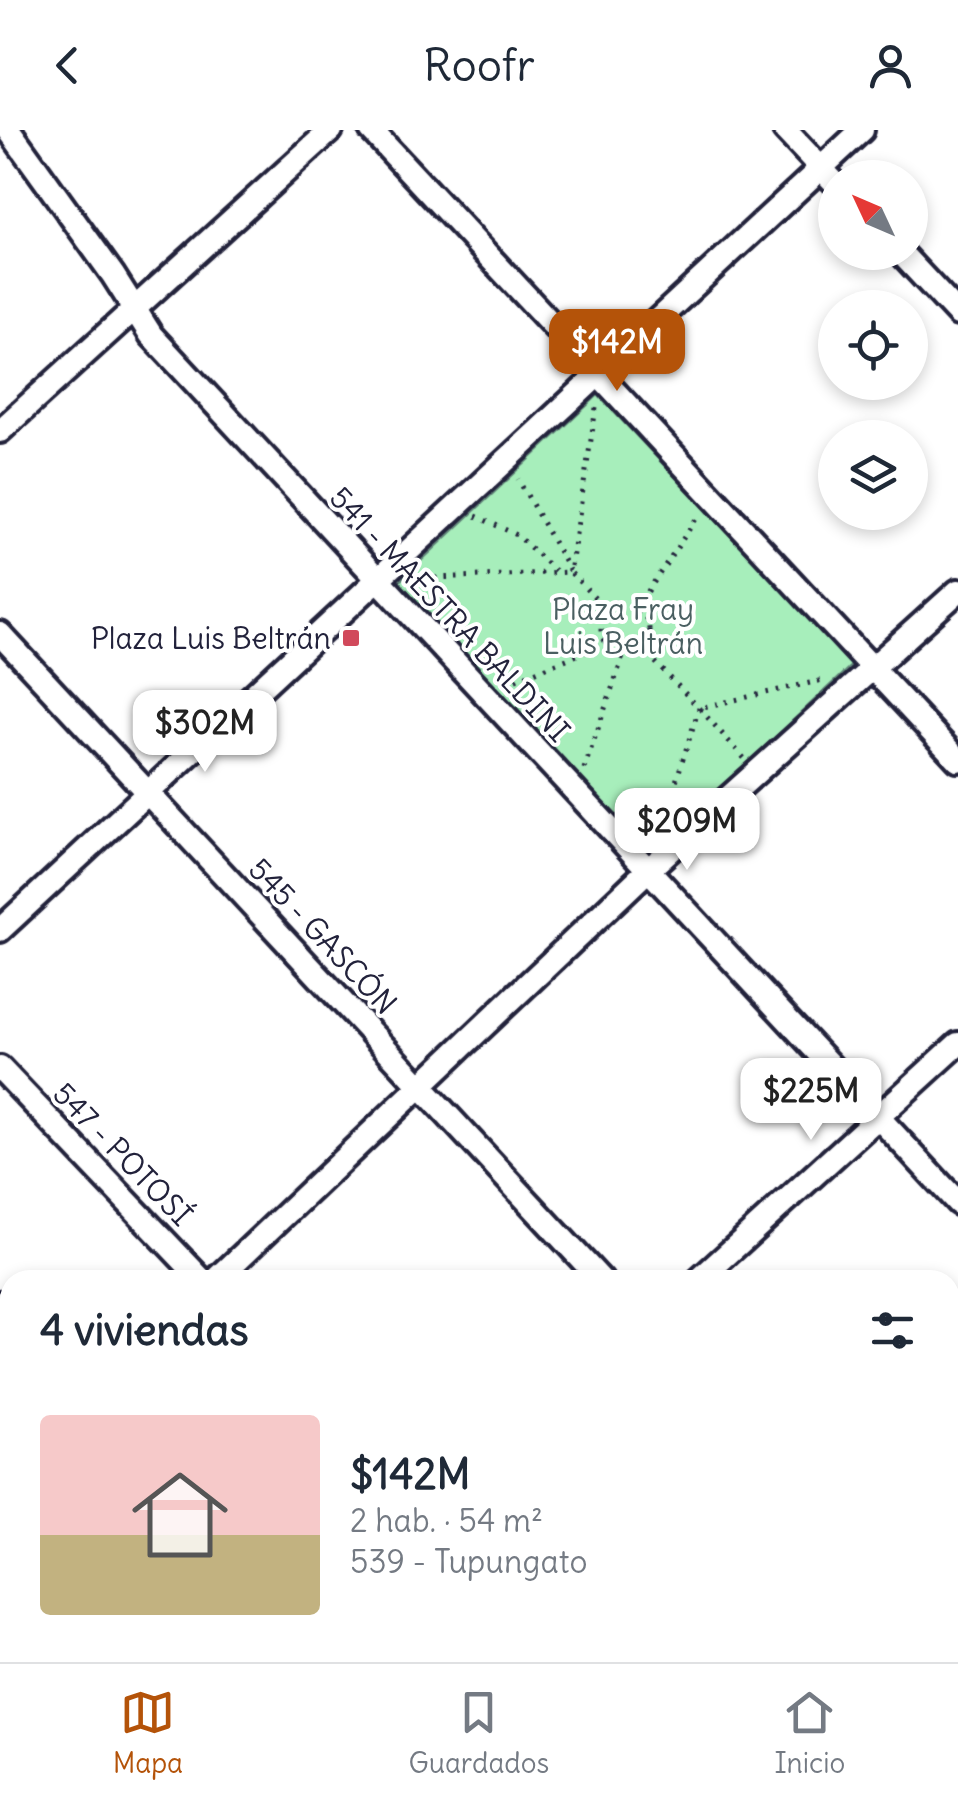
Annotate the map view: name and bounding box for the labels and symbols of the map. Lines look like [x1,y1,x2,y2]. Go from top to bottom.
north arrow [818,160,928,270]
pin: $142M [547,309,687,394]
street label: 541 - MAESTRA BALDINI [322,479,578,749]
park label: Plaza Fray Luis Beltrán [543,590,703,662]
place label: Plaza Luis Beltrán [91,619,331,657]
marker: Plaza Luis Beltrán [340,627,362,649]
pin: $302M [135,690,275,775]
pin: $209M [617,788,757,873]
street label: 545 - GASCÓN [241,849,406,1022]
pin: $225M [741,1058,881,1143]
street label: 547 - POTOSÍ [45,1075,201,1233]

